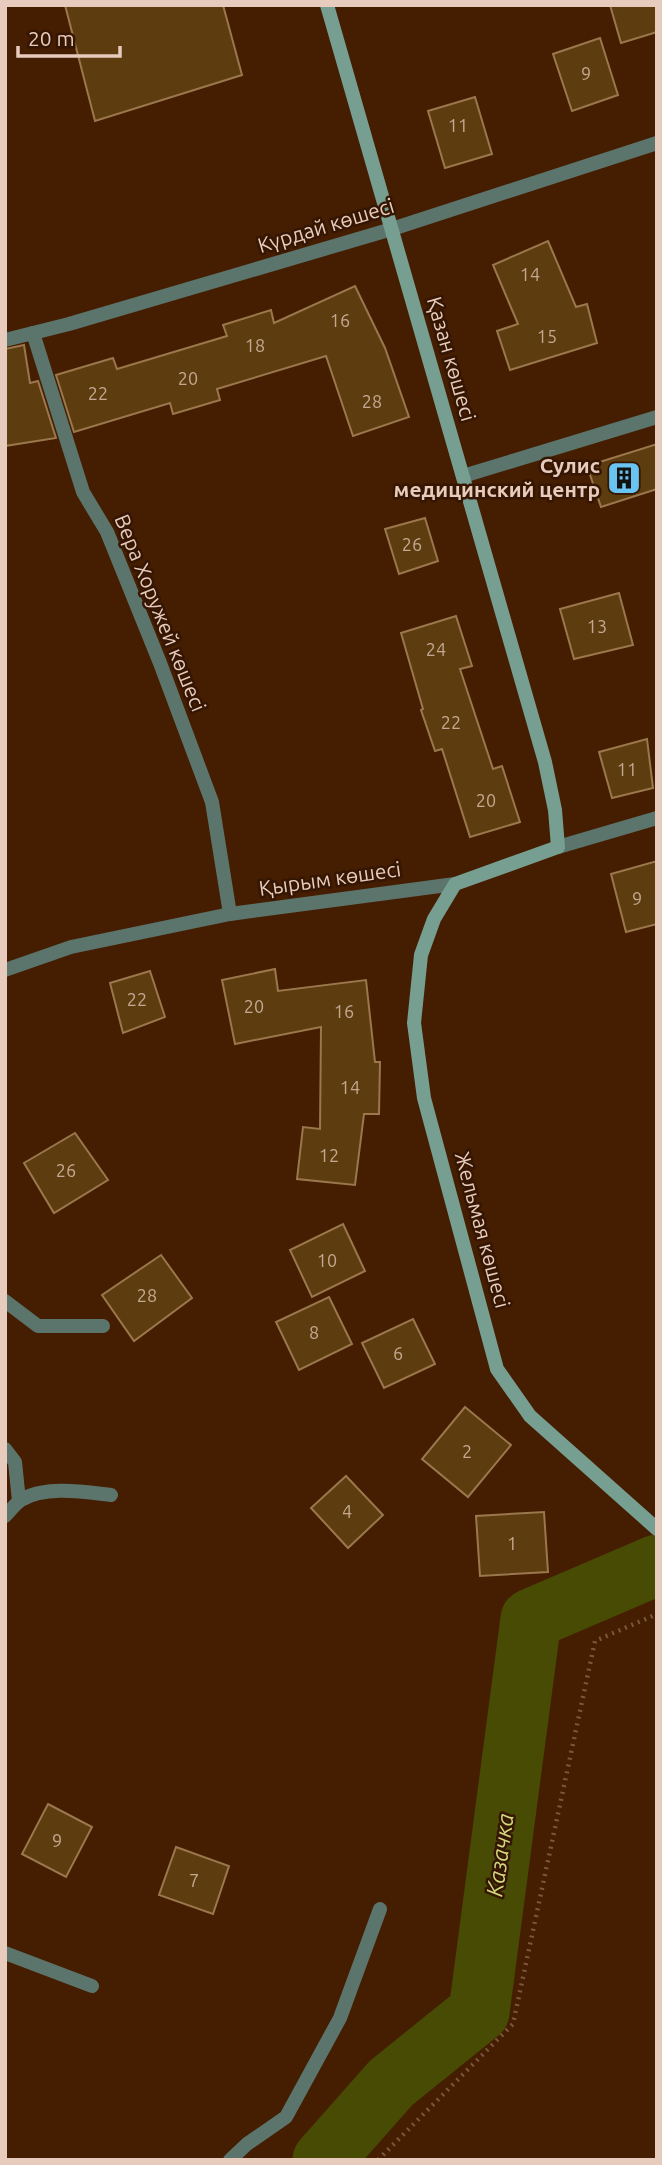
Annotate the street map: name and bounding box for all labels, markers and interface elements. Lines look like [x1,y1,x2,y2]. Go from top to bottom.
scale bar [18,14,119,58]
text: 20 m [28,26,75,50]
house number: 9 [581,63,591,83]
house number: 11 [448,115,468,135]
street label: Күрдай көшесі [255,193,397,257]
house number: 14 [520,264,540,284]
street label: Қазан көшесі [423,294,481,424]
house number: 16 [330,310,350,330]
house number: 15 [537,326,557,346]
house number: 18 [245,335,265,355]
house number: 20 [178,368,198,388]
house number: 22 [88,383,108,403]
house number: 28 [362,391,382,411]
place label: Сулис медицинский центр [394,453,600,501]
building icon: Сулис медицинский центр [605,459,643,497]
street label: Вера Хоружей көшесі [110,511,211,715]
house number: 26 [402,534,422,554]
house number: 13 [587,616,607,636]
house number: 24 [426,639,446,659]
house number: 22 [441,712,461,732]
house number: 11 [617,759,637,779]
house number: 20 [476,790,496,810]
street label: Қырым көшесі [257,856,402,900]
house number: 9 [632,888,642,908]
house number: 22 [127,989,147,1009]
house number: 20 [244,996,264,1016]
house number: 16 [334,1001,354,1021]
house number: 14 [340,1077,360,1097]
house number: 12 [319,1145,339,1165]
street label: Жельмая көшесі [451,1149,515,1311]
house number: 26 [56,1160,76,1180]
house number: 10 [317,1250,337,1270]
house number: 28 [137,1285,157,1305]
house number: 8 [309,1322,319,1342]
house number: 6 [393,1343,403,1363]
house number: 2 [462,1441,472,1461]
house number: 4 [342,1501,352,1521]
house number: 1 [507,1533,517,1553]
water label: Казачка [481,1812,518,1898]
house number: 9 [52,1830,62,1850]
house number: 7 [189,1870,199,1890]

